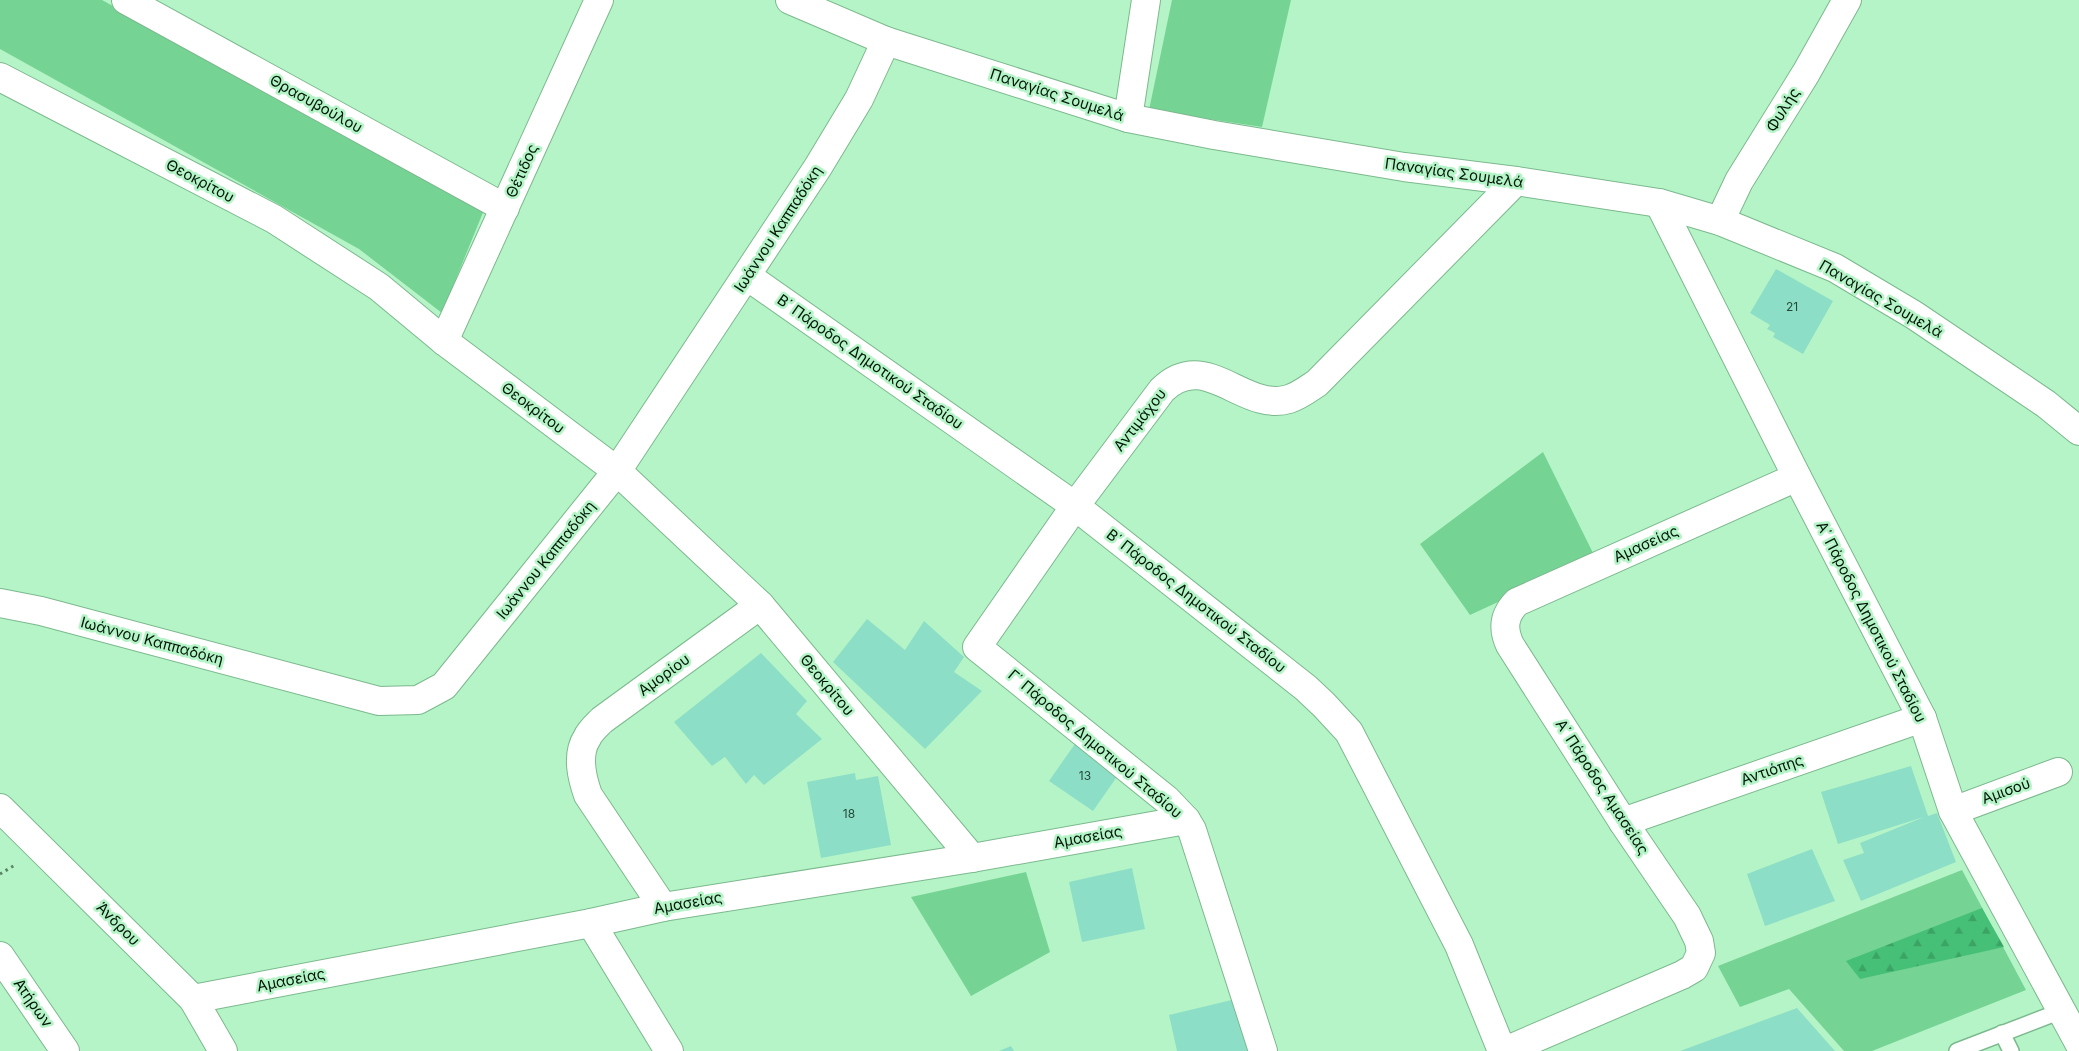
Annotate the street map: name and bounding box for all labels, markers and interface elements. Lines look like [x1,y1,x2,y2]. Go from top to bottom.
street label: Παναγίας Σουμελά [988,64,1126,125]
street label: Θρασυβούλου [267,70,366,137]
street label: Φυλής [1762,84,1804,136]
street label: Θέτιδος [501,141,542,201]
street label: Παναγίας Σουμελά [1384,153,1524,192]
street label: Θεοκρίτου [163,155,238,206]
street label: Ιωάννου Καππαδόκη [730,162,826,296]
street label: Παναγίας Σουμελά [1816,255,1946,342]
street label: Β΄ Πάροδος Δημοτικού Σταδίου [774,290,967,433]
house number: 21 [1786,299,1798,314]
street label: Θεοκρίτου [498,378,569,438]
street label: Αντιμάχου [1109,384,1170,455]
street label: Ιωάννου Καππαδόκη [492,497,599,623]
street label: Α΄ Πάροδος Δημοτικού Σταδίου [1812,518,1931,725]
street label: Αμασείας [1610,521,1681,566]
street label: Β΄ Πάροδος Δημοτικού Σταδίου [1103,525,1290,677]
street label: Ιωάννου Καππαδόκη [79,612,226,669]
street label: Αμορίου [634,649,693,700]
street label: Θεοκρίτου [796,650,859,719]
street label: Γ΄ Πάροδος Δημοτικού Σταδίου [1004,665,1186,822]
street label: Α΄ Πάροδος Αμασείας [1552,715,1653,858]
street label: Αντιόπης [1738,750,1806,789]
house number: 13 [1079,768,1091,783]
street label: Αμισού [1979,773,2033,808]
house number: 18 [843,806,855,821]
street label: Αμασείας [1052,821,1124,852]
street label: Αμασείας [652,887,724,918]
street label: Άνδρου [93,898,144,949]
street label: Αμασείας [255,964,327,995]
street label: Ατήρων [10,975,57,1031]

